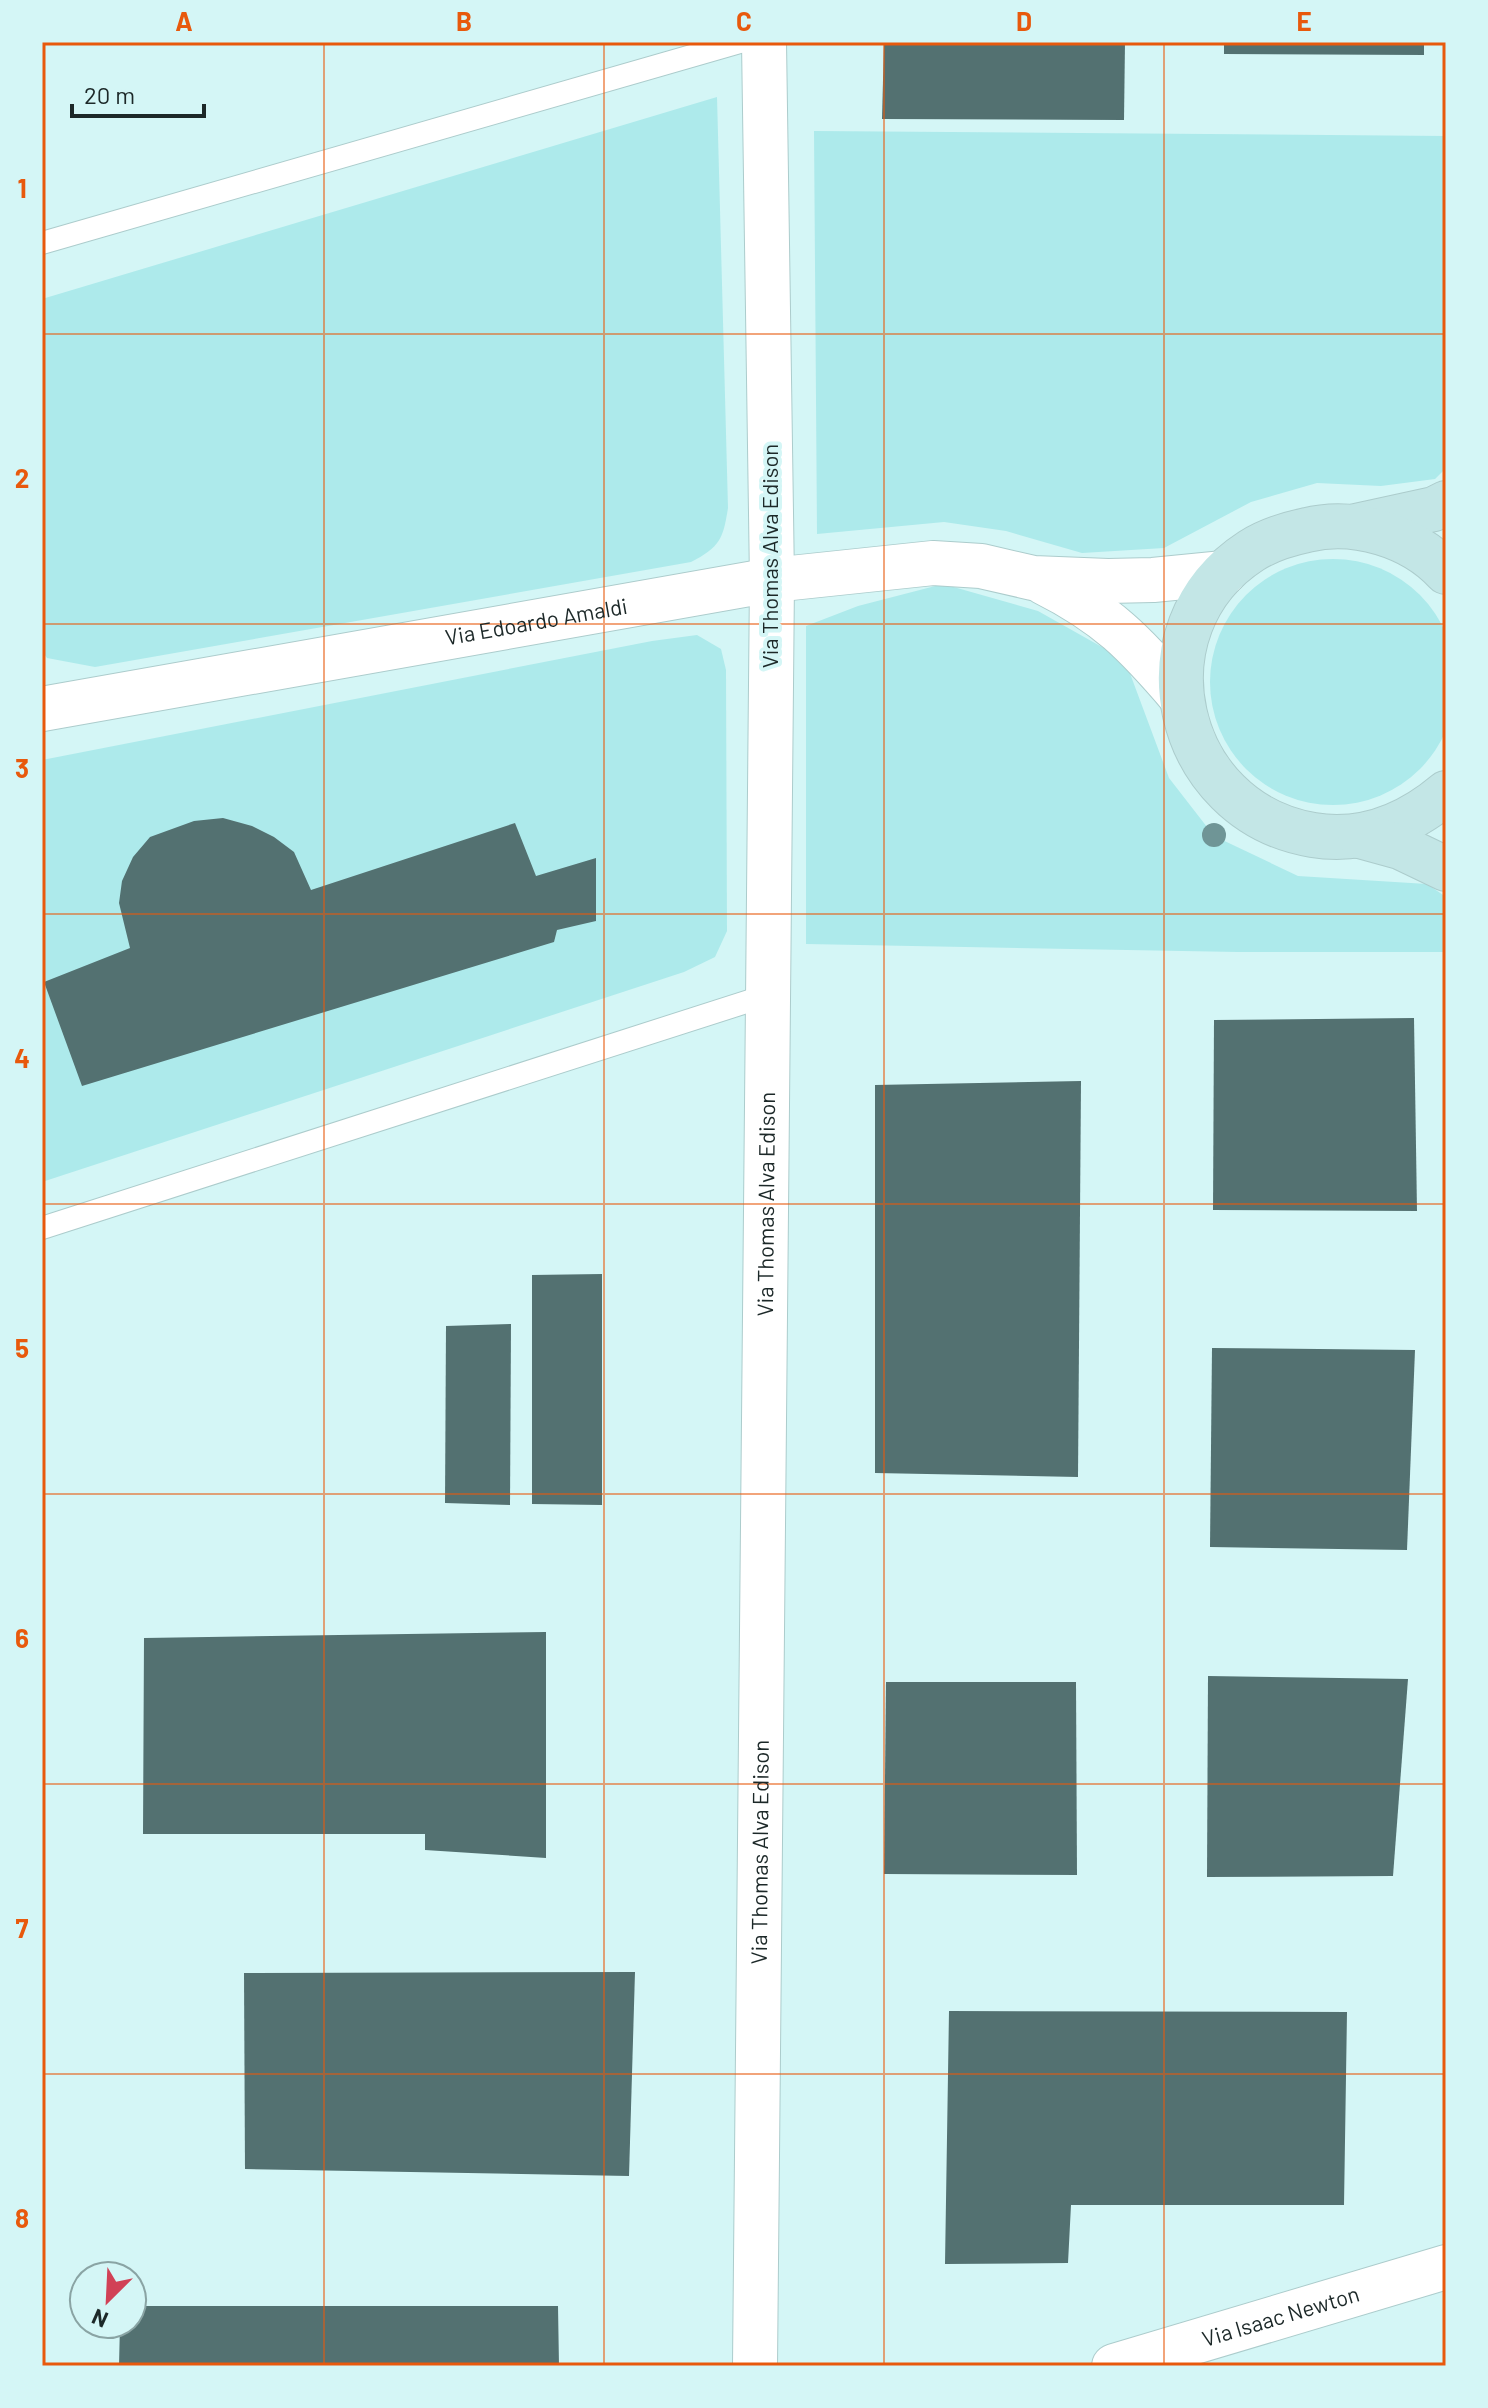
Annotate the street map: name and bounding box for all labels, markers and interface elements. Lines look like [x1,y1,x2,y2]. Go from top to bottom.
text: A [175,5,193,36]
text: B [456,5,472,36]
text: C [736,5,752,36]
text: D [1016,5,1032,36]
text: E [1296,5,1312,36]
scale bar [72,68,204,118]
text: 20 m [84,80,135,109]
text: 1 [17,172,27,203]
street label: Via Thomas Alva Edison [756,444,782,668]
text: 2 [15,462,29,493]
street label: Via Edoardo Amaldi [443,592,629,650]
text: 3 [15,752,29,783]
text: 4 [14,1042,30,1073]
street label: Via Thomas Alva Edison [751,1092,779,1316]
text: 5 [15,1332,29,1363]
text: 6 [15,1622,29,1653]
street label: Via Thomas Alva Edison [745,1740,773,1964]
text: 7 [16,1912,29,1943]
text: 8 [15,2202,29,2233]
north arrow [68,2260,148,2340]
street label: Via Isaac Newton [1199,2280,1362,2351]
text: N [87,2304,111,2334]

